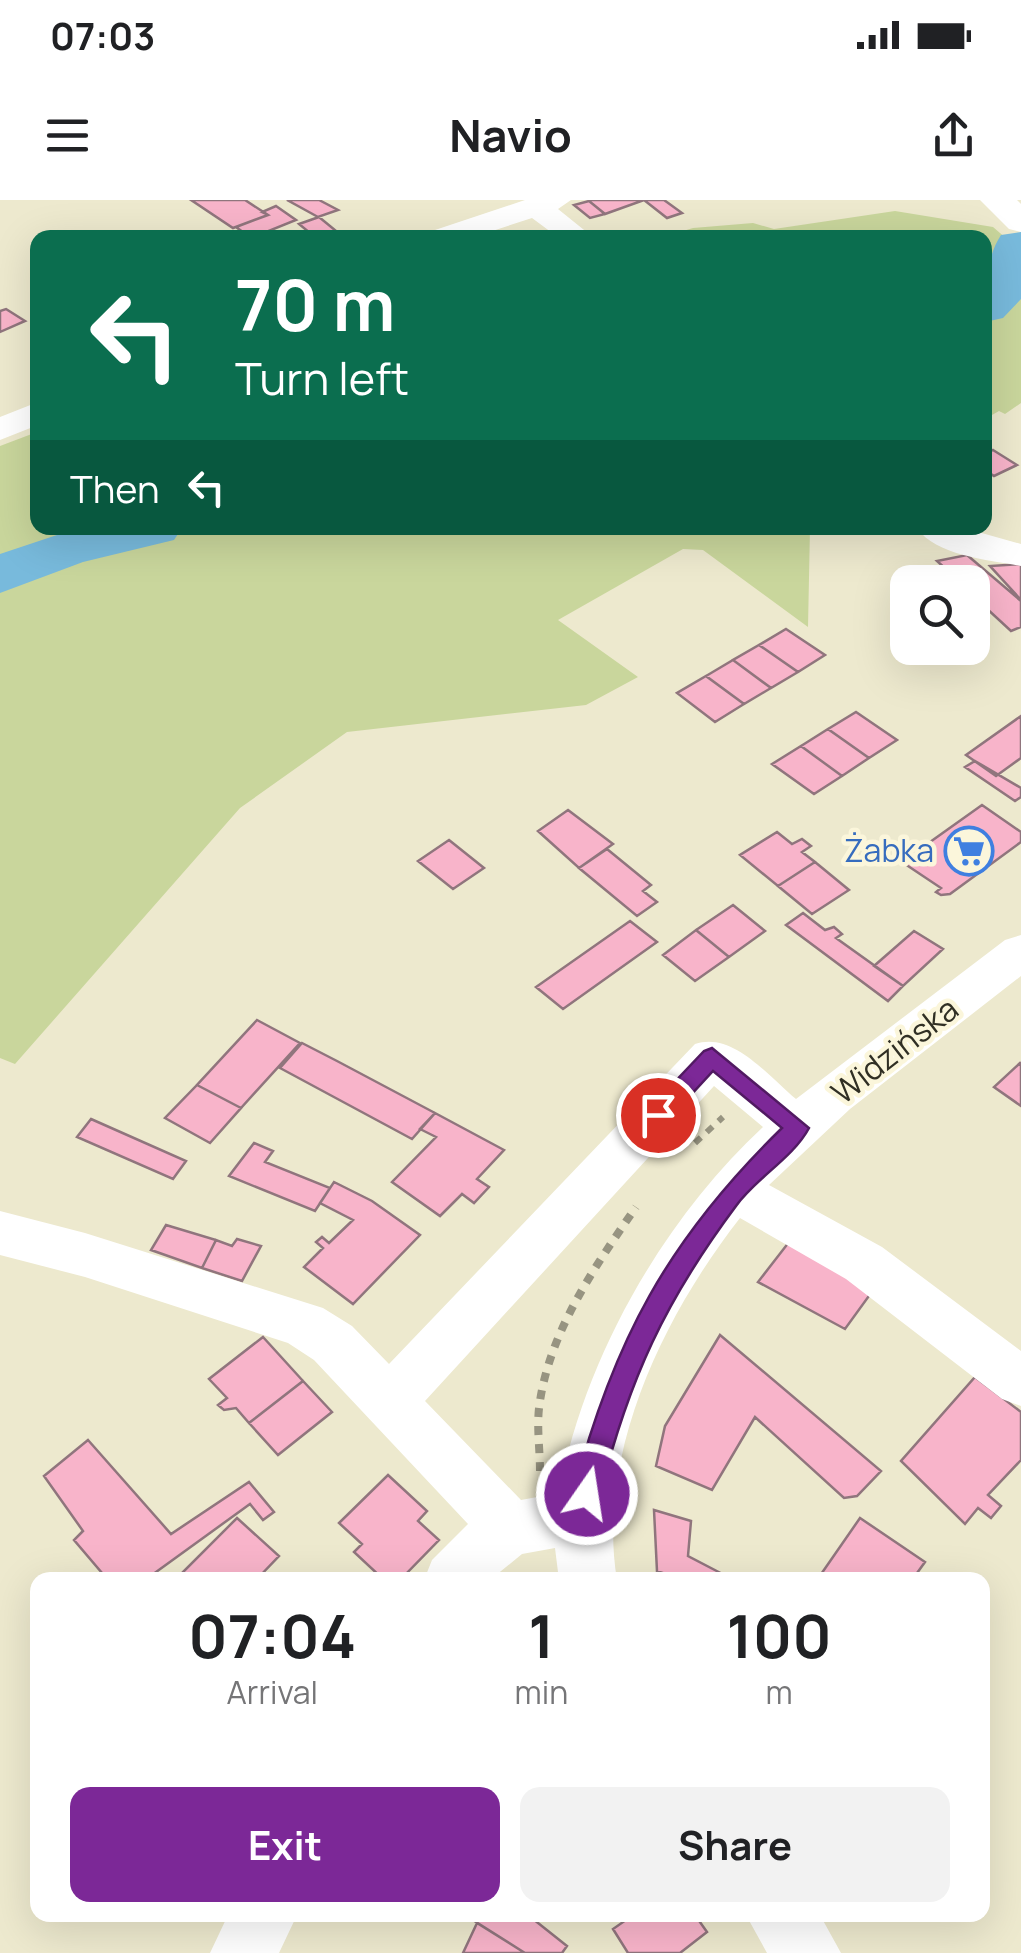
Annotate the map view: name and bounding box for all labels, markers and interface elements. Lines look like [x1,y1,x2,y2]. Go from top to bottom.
text: 07:03 [50,9,155,61]
text: Navio [449,104,572,166]
icon: menu [40,108,95,163]
icon: share [926,108,981,163]
text: 70 m [235,256,395,352]
icon: left [70,270,200,400]
text: Turn left [235,347,409,409]
icon: left [179,460,234,515]
text: Then [70,462,159,514]
map controls [890,565,990,665]
button: search [890,565,990,665]
supermarket icon: Żabka [943,825,995,877]
place label: Żabka [844,828,934,872]
street label: Widzińska [822,987,967,1114]
pin [616,1073,701,1158]
icon: arrive [631,1088,686,1143]
position arrow [535,1442,639,1546]
text: 07:04 [188,1594,356,1676]
text: 1 [528,1594,555,1676]
text: 100 [726,1594,832,1676]
text: Arrival [227,1670,318,1714]
text: min [515,1670,568,1714]
text: m [766,1670,793,1714]
button: Exit [70,1787,500,1902]
button: Share [520,1787,950,1902]

